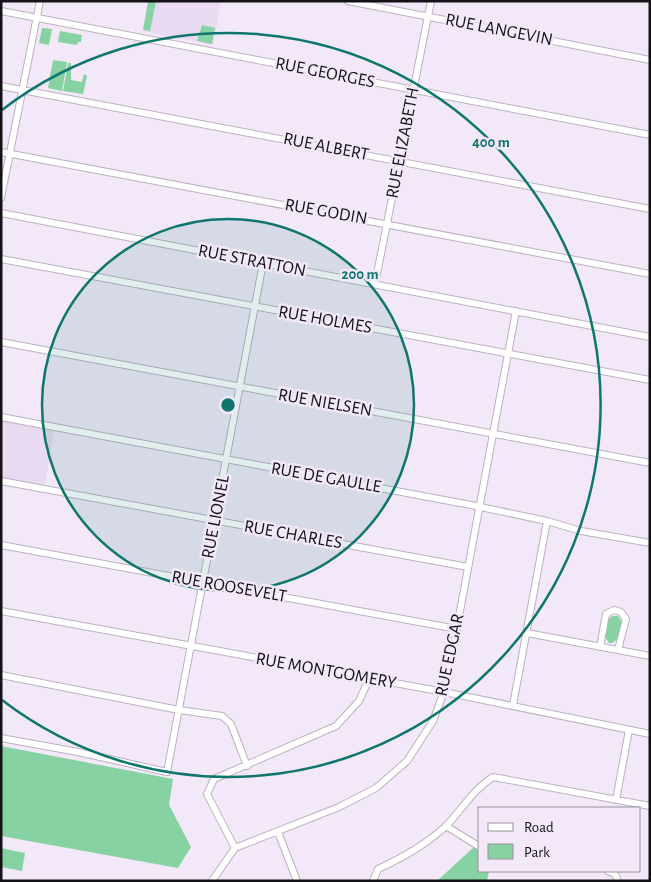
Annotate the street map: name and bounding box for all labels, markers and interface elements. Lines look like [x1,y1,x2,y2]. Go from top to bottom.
street label: RUE LANGEVIN [444,11,554,49]
street label: RUE GEORGES [274,55,376,91]
street label: RUE ELIZABETH [383,86,423,200]
street label: RUE ALBERT [282,130,371,164]
text: 400 m [472,135,510,150]
street label: RUE GODIN [283,196,369,228]
street label: RUE STRATTON [196,242,308,280]
text: 200 m [341,267,379,282]
street label: RUE HOLMES [277,303,373,337]
street label: RUE NIELSEN [277,386,373,420]
centre of rings [219,396,237,414]
street label: RUE DE GAULLE [269,459,383,497]
street label: RUE LIONEL [199,473,233,560]
street label: RUE CHARLES [243,518,343,552]
street label: RUE ROOSEVELT [170,568,288,606]
street label: RUE EDGAR [432,612,468,698]
street label: RUE MONTGOMERY [254,650,398,692]
legend [478,807,641,872]
text: Road [524,820,554,835]
text: Park [524,845,550,860]

